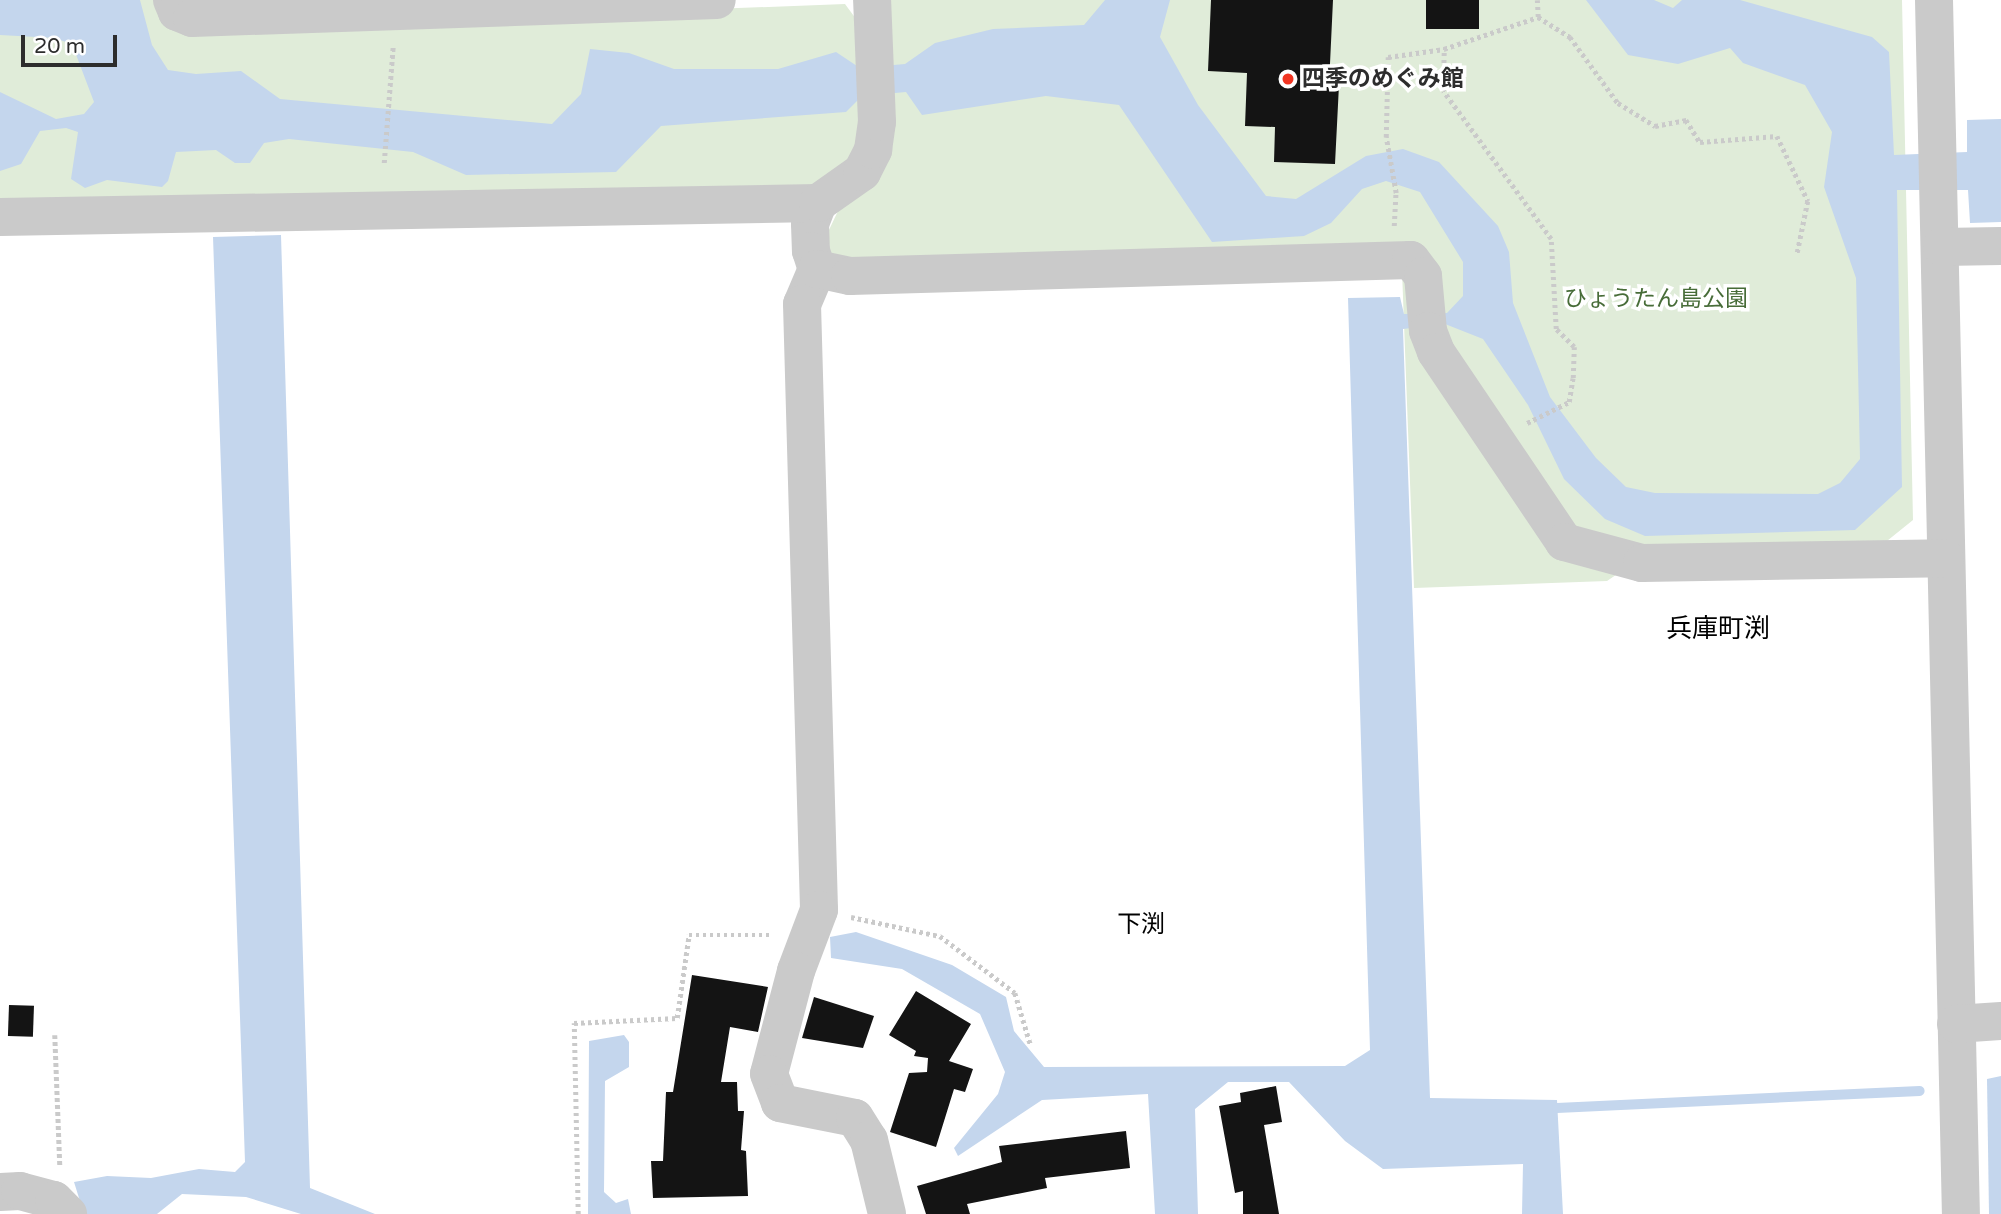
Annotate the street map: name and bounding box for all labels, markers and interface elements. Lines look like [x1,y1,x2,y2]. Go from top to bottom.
scale bar [24,21,121,65]
text: 20 m [34,34,85,59]
place label: 四季のめぐみ館 [1302,65,1463,93]
marker: 四季のめぐみ館 [1280,71,1296,87]
park label: ひょうたん島公園 [1564,285,1748,313]
district label: 兵庫町渕 [1666,613,1770,645]
district label: 下渕 [1117,911,1165,939]

